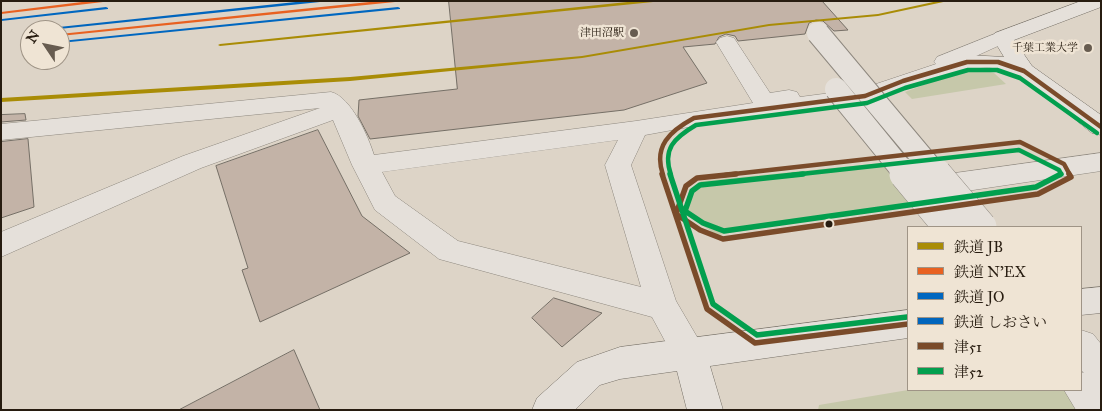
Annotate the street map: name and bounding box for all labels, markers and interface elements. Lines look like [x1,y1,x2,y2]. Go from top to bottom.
north arrow [20,20,70,70]
place label: 津田沼駅 [580,26,624,40]
text: N [23,27,43,47]
marker: 津田沼駅 [628,27,640,39]
place label: 千葉工業大学 [1012,41,1078,55]
marker: 千葉工業大学 [1082,42,1094,54]
unlabelled marker [824,219,834,229]
legend [907,226,1082,391]
text: 鉄道 JB [954,238,1003,256]
text: 鉄道 N'EX [954,263,1026,281]
text: 鉄道 JO [954,288,1005,306]
text: 鉄道 しおさい [954,313,1047,331]
text: 津51 [954,338,982,356]
text: 津52 [954,363,983,381]

